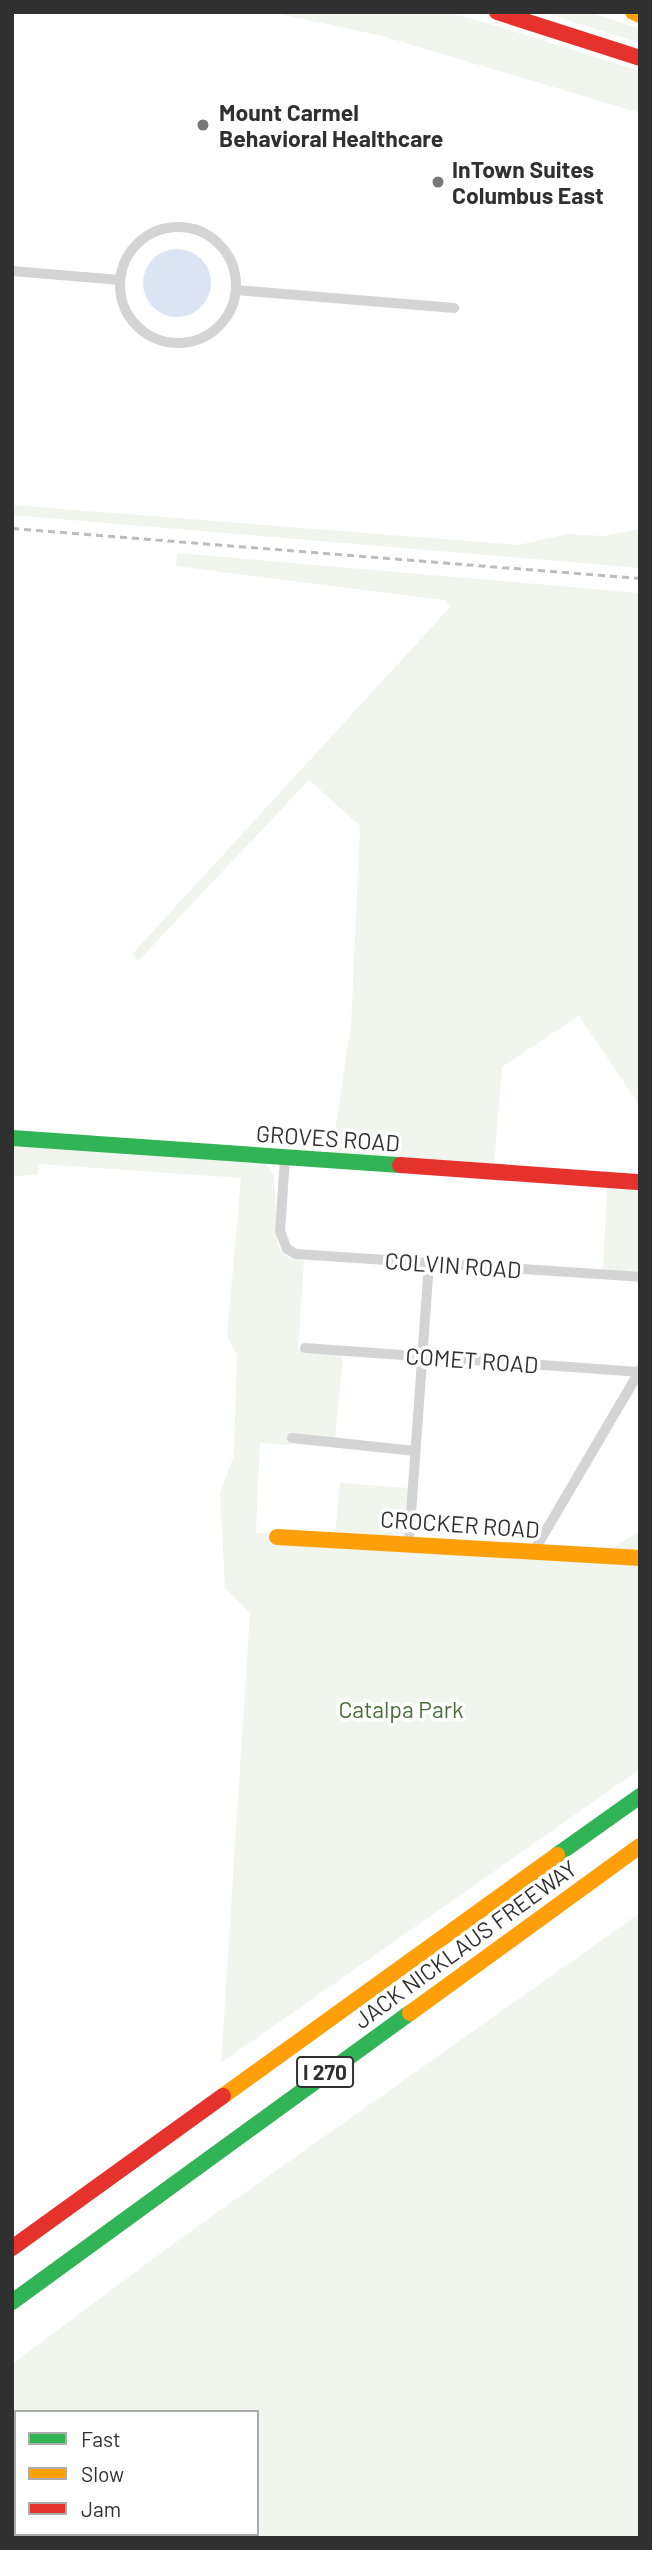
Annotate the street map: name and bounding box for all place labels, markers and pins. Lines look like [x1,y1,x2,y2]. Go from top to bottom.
place label: Mount Carmel Behavioral Healthcare [219,98,443,152]
marker: Mount Carmel Behavioral Healthcare [193,115,213,135]
place label: InTown Suites Columbus East [452,155,604,209]
marker: InTown Suites Columbus East [430,174,446,190]

